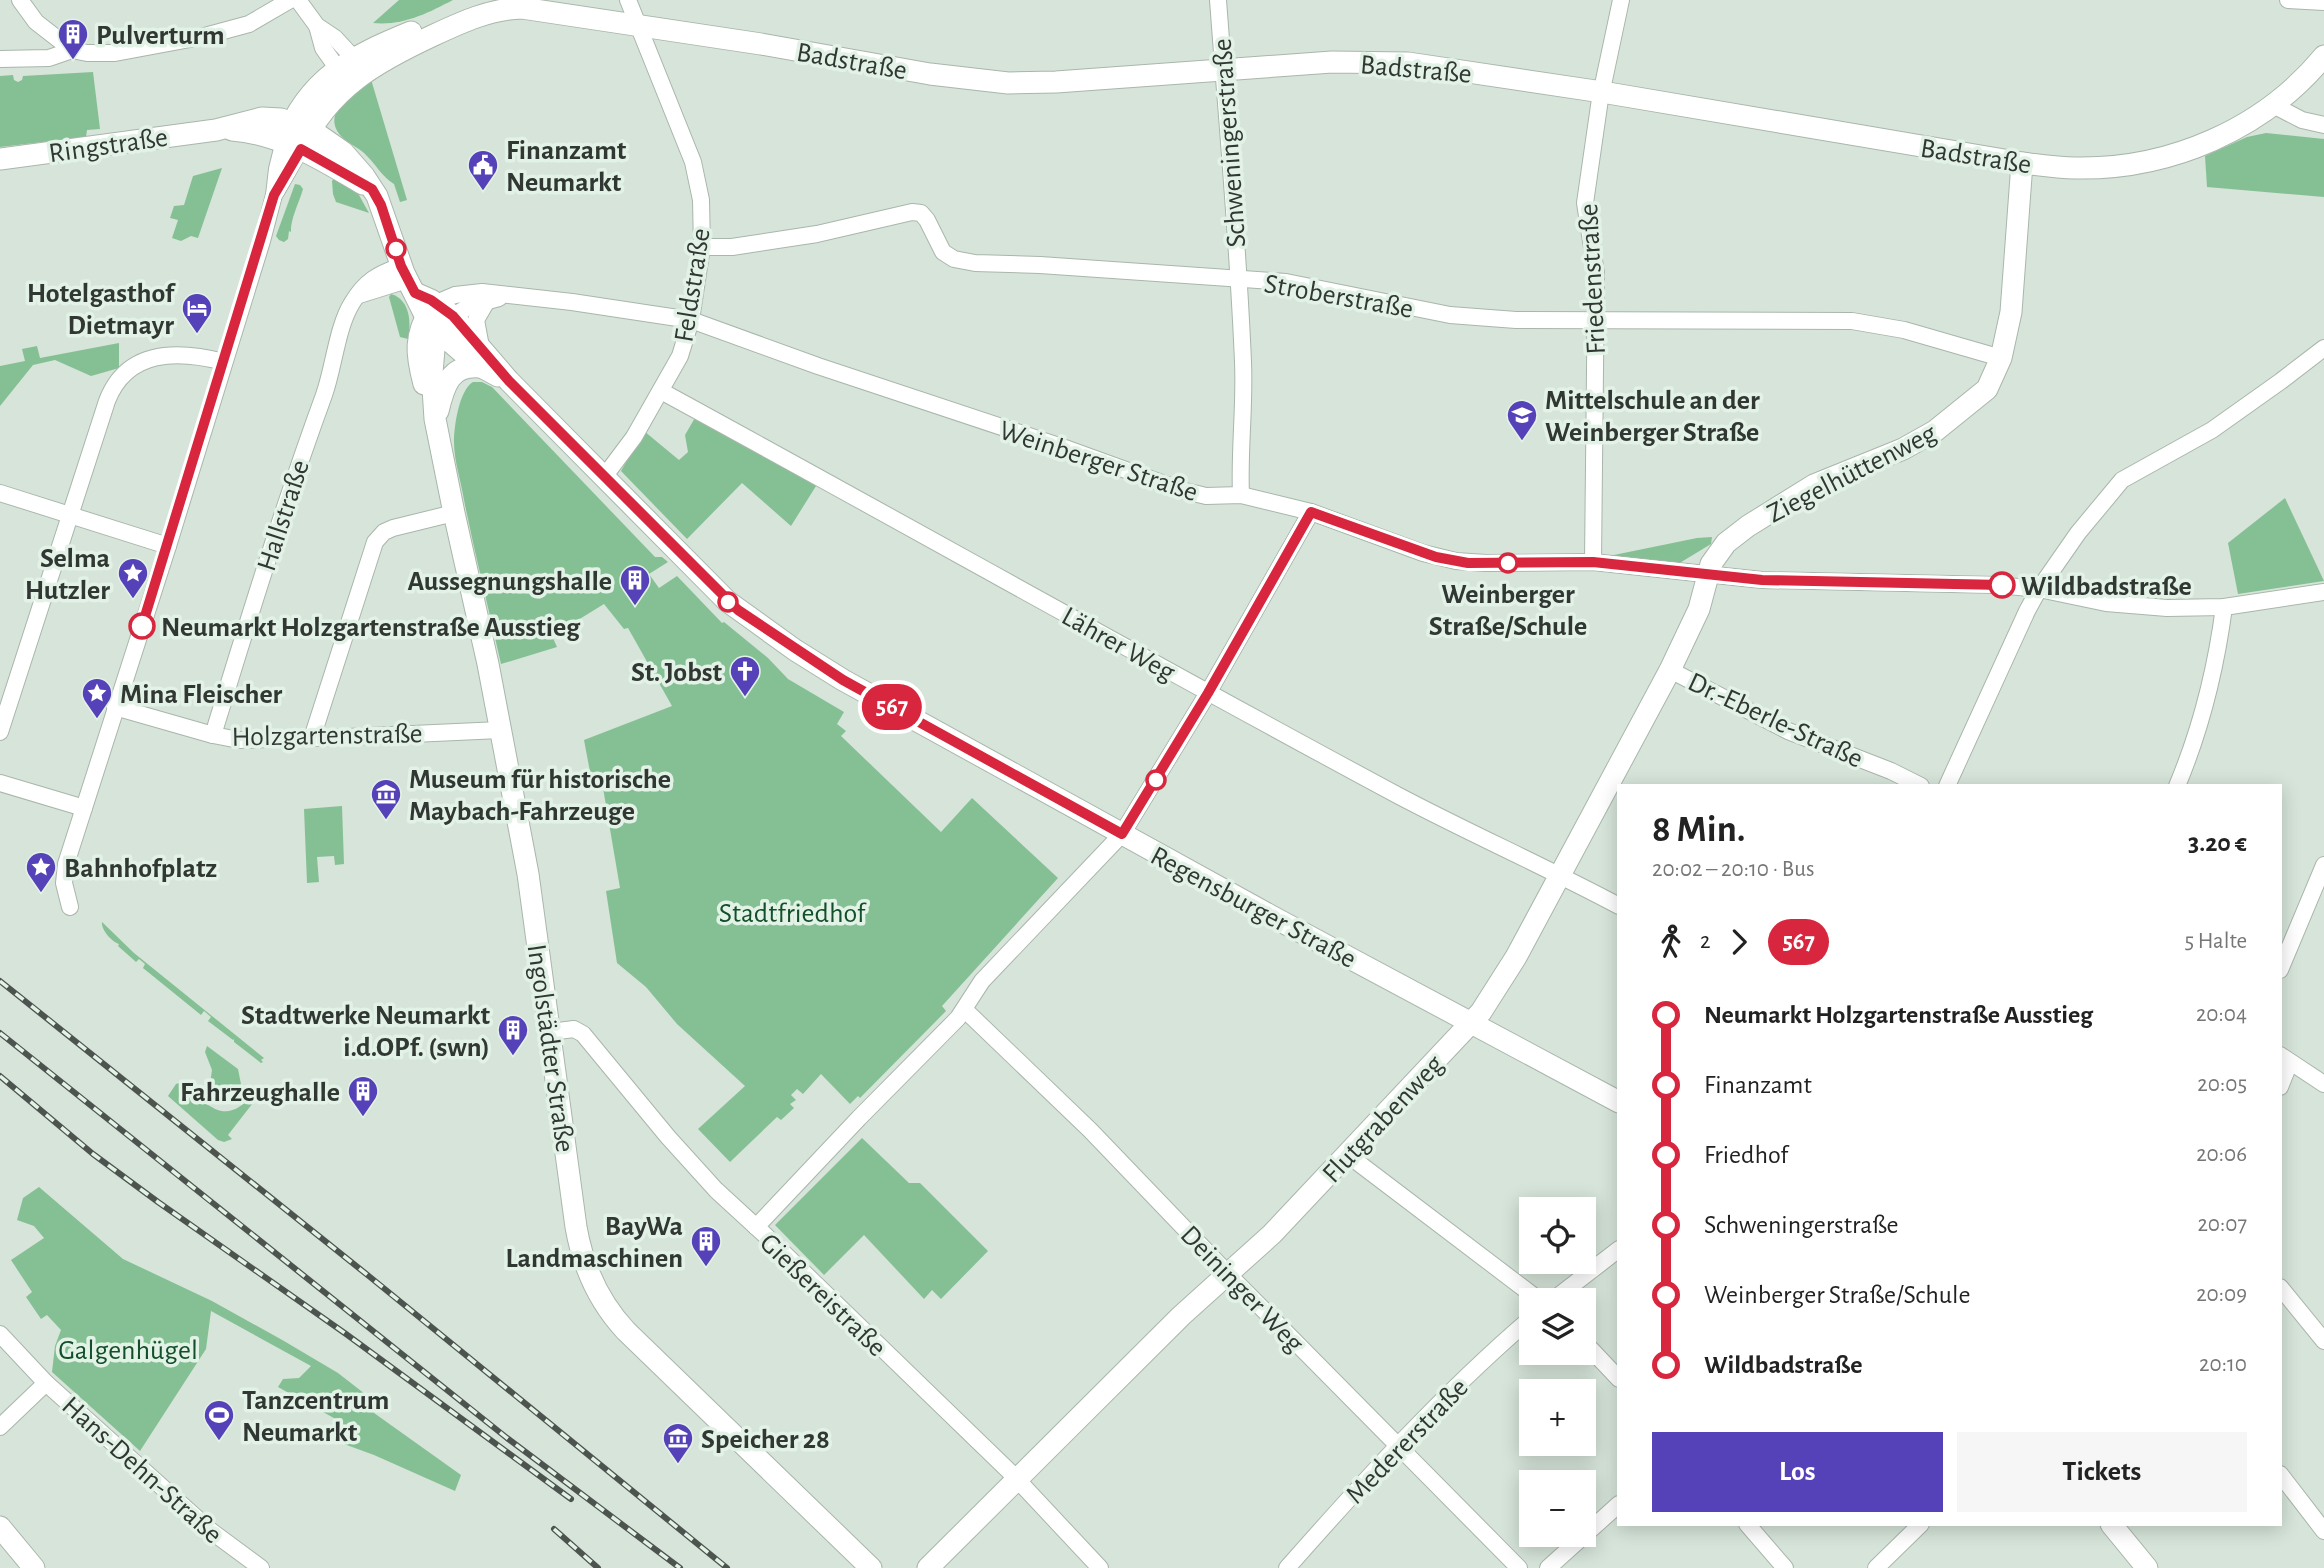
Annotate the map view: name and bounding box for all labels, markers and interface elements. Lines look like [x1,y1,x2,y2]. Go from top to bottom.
building icon: Pulverturm [56,17,90,61]
place label: Pulverturm [96,22,225,50]
street label: Schweningerstraße [1209,37,1251,248]
street label: Badstraße [794,38,909,85]
street label: Badstraße [1359,51,1473,89]
street label: Ringstraße [47,124,170,168]
street label: Badstraße [1918,134,2033,180]
place label: Finanzamt Neumarkt [506,137,627,197]
public building icon: Finanzamt Neumarkt [466,148,500,192]
street label: Friedenstraße [1575,203,1611,355]
street label: Feldstraße [670,226,716,344]
unlabelled marker [386,239,406,259]
street label: Stroberstraße [1262,270,1415,324]
place label: Hotelgasthof Dietmayr [27,280,176,340]
hotel icon: Hotelgasthof Dietmayr [180,291,214,335]
place label: Mittelschule an der Weinberger Straße [1545,387,1760,447]
school or university icon: Mittelschule an der Weinberger Straße [1505,398,1539,442]
street label: Weinberger Straße [996,417,1201,507]
street label: Ziegelhüttenweg [1763,419,1941,528]
street label: Hallstraße [253,457,315,575]
place label: Selma Hutzler [25,545,110,605]
marker: Weinberger Straße/Schule [1498,553,1518,573]
place icon: Selma Hutzler [116,556,150,600]
building icon: Aussegnungshalle [618,563,652,607]
place label: Aussegnungshalle [408,568,612,596]
marker: Wildbadstraße [1989,572,2015,598]
place label: Wildbadstraße [2021,573,2192,601]
place label: Weinberger Straße/Schule [1429,581,1587,641]
unlabelled marker [718,592,738,612]
street label: Lährer Weg [1057,602,1180,687]
marker: Neumarkt Holzgartenstraße Ausstieg [129,613,155,639]
place label: Neumarkt Holzgartenstraße Ausstieg [161,614,581,642]
church icon: St. Jobst [728,654,762,698]
place label: St. Jobst [631,659,723,687]
street label: Dr.-Eberle-Straße [1683,668,1867,774]
place icon: Mina Fleischer [80,676,114,720]
place label: Mina Fleischer [120,681,283,709]
line badge: 567 [852,684,932,730]
text: 567 [876,695,908,719]
street label: Holzgartenstraße [231,720,423,752]
place label: Museum für historische Maybach-Fahrzeuge [409,766,671,826]
unlabelled marker [1146,770,1166,790]
museum icon: Museum für historische Maybach-Fahrzeuge [369,777,403,821]
text: 8 Min. [1652,811,1745,849]
text: 3.20 € [2188,830,2247,856]
street label: Regensburger Straße [1146,842,1360,974]
place icon: Bahnhofplatz [24,850,58,894]
place label: Bahnhofplatz [64,855,217,883]
text: 20:02 – 20:10 · Bus [1652,858,1814,881]
park label: Stadtfriedhof [719,900,867,928]
icon: walk [1652,923,1690,961]
icon: forward [1720,923,1758,961]
text: 2 [1700,930,1710,953]
text: 567 [1782,930,1815,954]
text: 5 Halte [2184,930,2247,953]
street label: Ingolstädter Straße [522,942,579,1154]
place label: Stadtwerke Neumarkt i.d.OPf. (swn) [241,1002,491,1062]
text: Neumarkt Holzgartenstraße Ausstieg [1704,1002,2093,1028]
text: 20:04 [2196,1003,2247,1026]
building icon: Stadtwerke Neumarkt i.d.OPf. (swn) [496,1013,530,1057]
street label: Flutgrabenweg [1318,1050,1450,1189]
text: Finanzamt [1704,1072,1812,1098]
text: 20:05 [2197,1073,2247,1096]
building icon: Fahrzeughalle [346,1074,380,1118]
place label: Fahrzeughalle [180,1079,340,1107]
text: Friedhof [1704,1142,1788,1168]
text: 20:06 [2196,1143,2247,1166]
map controls [1519,1197,1596,1547]
button: locate [1519,1197,1596,1274]
text: Schweningerstraße [1704,1212,1899,1238]
place label: BayWa Landmaschinen [505,1213,683,1273]
text: 20:07 [2197,1213,2247,1236]
street label: Deininger Weg [1175,1221,1309,1358]
building icon: BayWa Landmaschinen [689,1224,723,1268]
street label: Gießereistraße [754,1229,891,1362]
text: Weinberger Straße/Schule [1704,1282,1970,1308]
text: 20:09 [2196,1283,2247,1306]
button: layers [1519,1288,1596,1365]
park label: Galgenhügel [58,1337,198,1365]
text: Wildbadstraße [1704,1352,1862,1378]
text: 20:10 [2199,1353,2247,1376]
street label: Medererstraße [1341,1373,1474,1509]
button: + [1519,1379,1596,1456]
place label: Tanzcentrum Neumarkt [242,1387,389,1447]
street label: Hans-Dehn-Straße [56,1392,227,1549]
sports icon: Tanzcentrum Neumarkt [202,1398,236,1442]
museum icon: Speicher 28 [661,1421,695,1465]
place label: Speicher 28 [701,1426,830,1454]
button: Los [1652,1432,1943,1512]
button: Tickets [1957,1432,2247,1512]
button: − [1519,1470,1596,1547]

